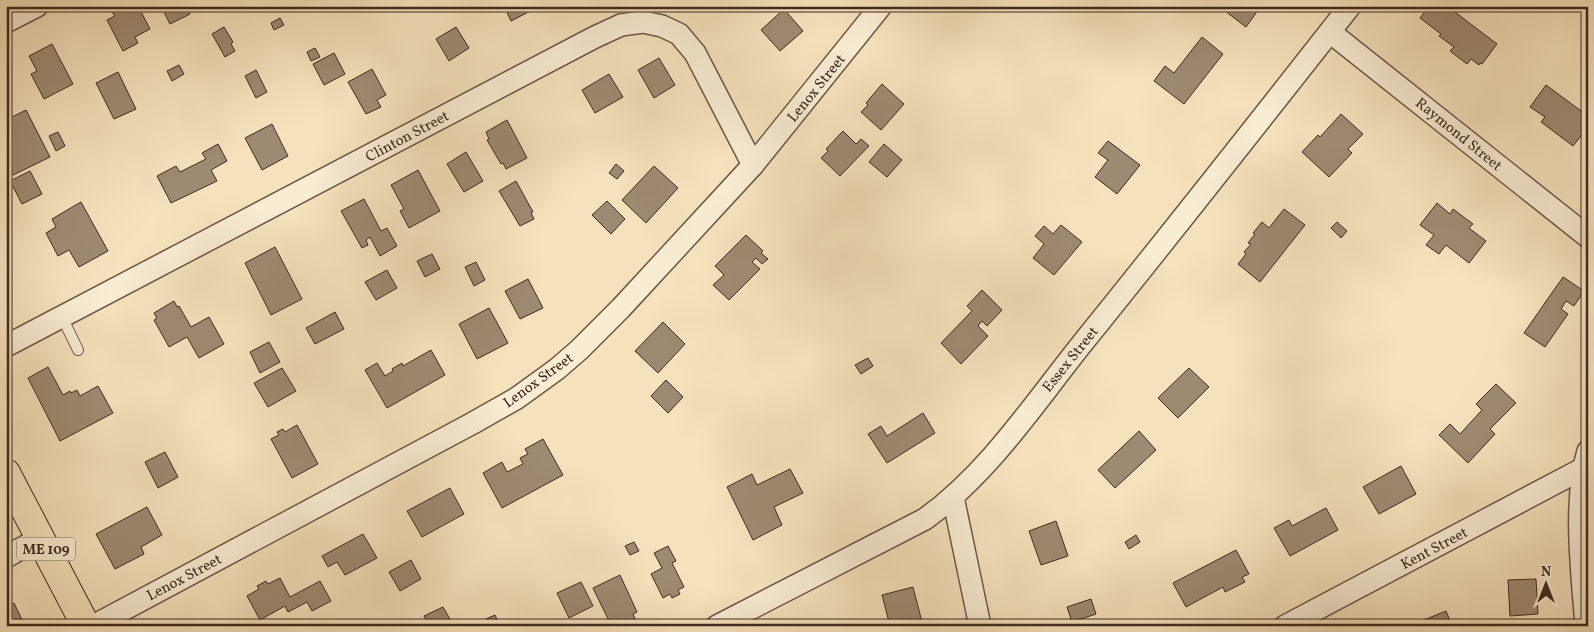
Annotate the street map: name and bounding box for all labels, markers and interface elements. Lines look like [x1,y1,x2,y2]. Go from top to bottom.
street label: Lenox Street [783,50,851,128]
street label: Raymond Street [1410,94,1506,177]
street label: Clinton Street [362,106,453,168]
street label: Essex Street [1038,323,1104,397]
street label: Lenox Street [499,349,578,414]
street label: Kent Street [1397,523,1472,576]
road number: ME 109 [17,538,75,560]
street label: Lenox Street [143,550,226,607]
north arrow [1522,560,1572,610]
text: N [1541,563,1551,582]

